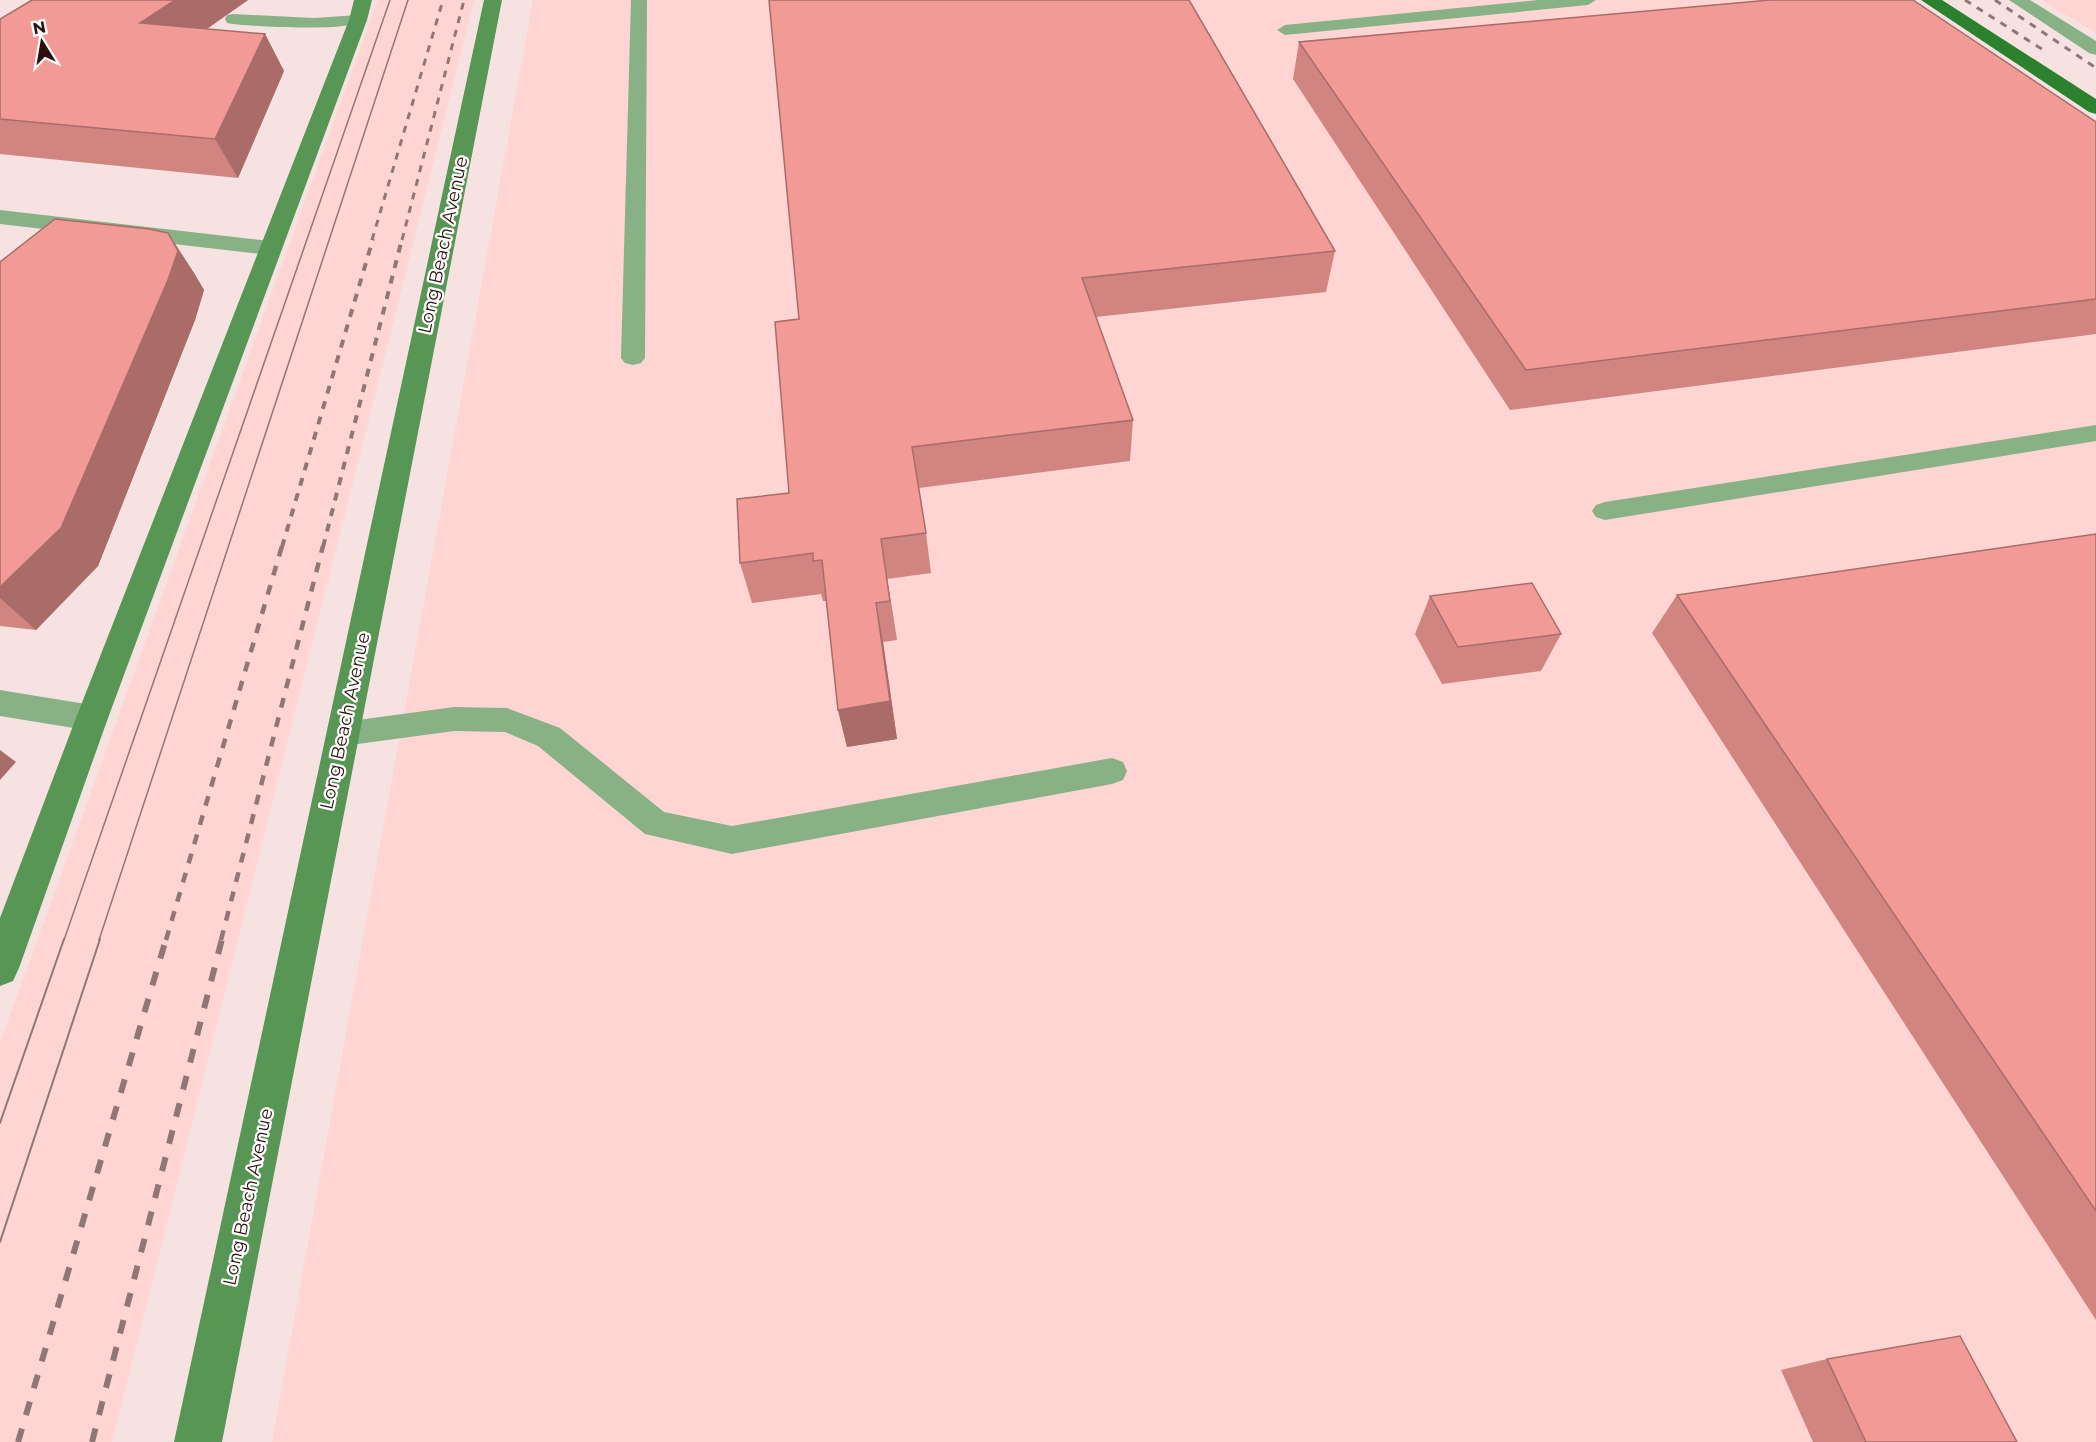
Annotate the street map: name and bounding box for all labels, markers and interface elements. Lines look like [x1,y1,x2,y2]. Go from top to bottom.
north arrow [12,12,72,72]
text: N [31,17,47,38]
street label: Long Beach Avenue [413,154,473,336]
street label: Long Beach Avenue [315,630,375,812]
street label: Long Beach Avenue [218,1106,278,1288]

